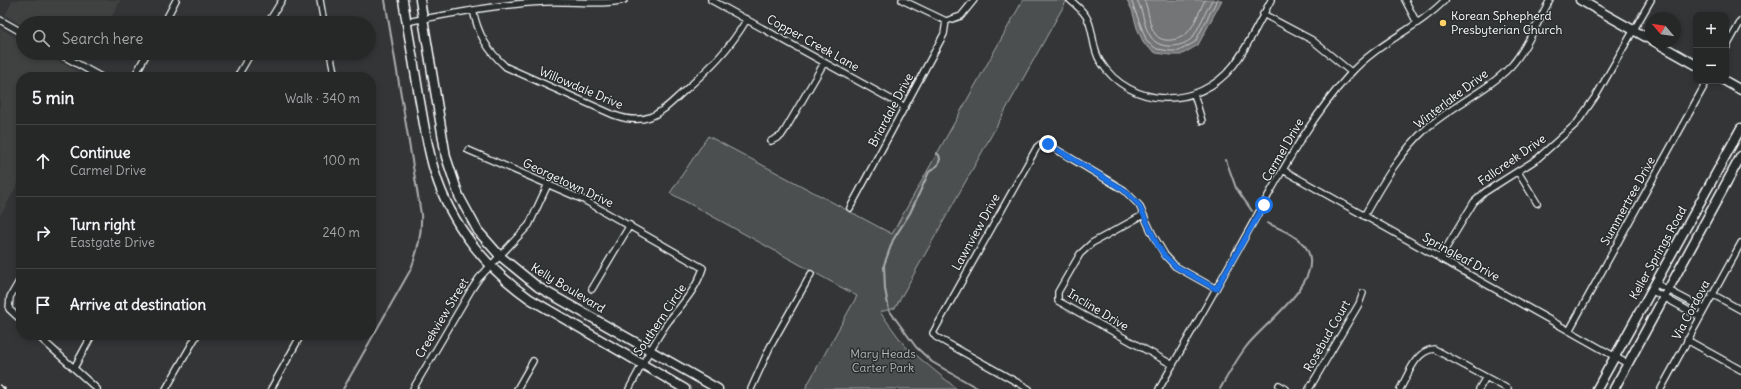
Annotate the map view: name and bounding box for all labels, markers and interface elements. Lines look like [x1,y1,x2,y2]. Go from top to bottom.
place label: Korean Sphepherd Presbyterian Church [1451,8,1562,37]
street label: Copper Creek Lane [764,11,862,74]
north arrow [1645,12,1681,48]
map controls [1693,12,1729,84]
button: + [1693,12,1729,48]
search box [16,16,376,60]
marker: Korean Sphepherd Presbyterian Church [1438,18,1448,28]
icon: search [30,27,52,49]
text: Search here [62,29,143,48]
button: − [1693,48,1729,84]
street label: Willowdale Drive [537,63,625,112]
street label: Winterlake Drive [1411,66,1491,131]
street label: Briardale Drive [865,70,916,149]
text: 5 min [32,87,74,109]
text: Walk · 340 m [285,90,360,107]
street label: Carmel Drive [1258,115,1307,184]
street label: Fallcreek Drive [1475,131,1549,189]
route end [1039,135,1057,153]
text: Continue [70,143,131,162]
icon: ahead [32,150,54,172]
text: 100 m [323,152,360,169]
street label: Summertree Drive [1597,154,1658,248]
street label: Georgetown Drive [521,155,616,210]
text: Carmel Drive [70,162,146,179]
street label: Lawnview Drive [948,191,1003,273]
route start [1255,196,1273,214]
street label: Keller Springs Road [1626,203,1689,302]
text: Turn right [70,215,135,234]
icon: right [32,222,54,244]
text: 240 m [323,224,360,241]
street label: Springleaf Drive [1420,229,1502,284]
text: Eastgate Drive [70,234,155,251]
street label: Kelly Boulevard [528,260,608,316]
street label: Creekview Street [412,275,471,360]
street label: Via Cordova [1669,277,1713,342]
street label: Southern Circle [630,281,689,358]
street label: Incline Drive [1065,286,1131,334]
icon: arrive [32,294,54,316]
text: Arrive at destination [70,295,206,314]
street label: Rosebud Court [1300,297,1353,374]
park label: Mary Heads Carter Park [850,346,916,375]

